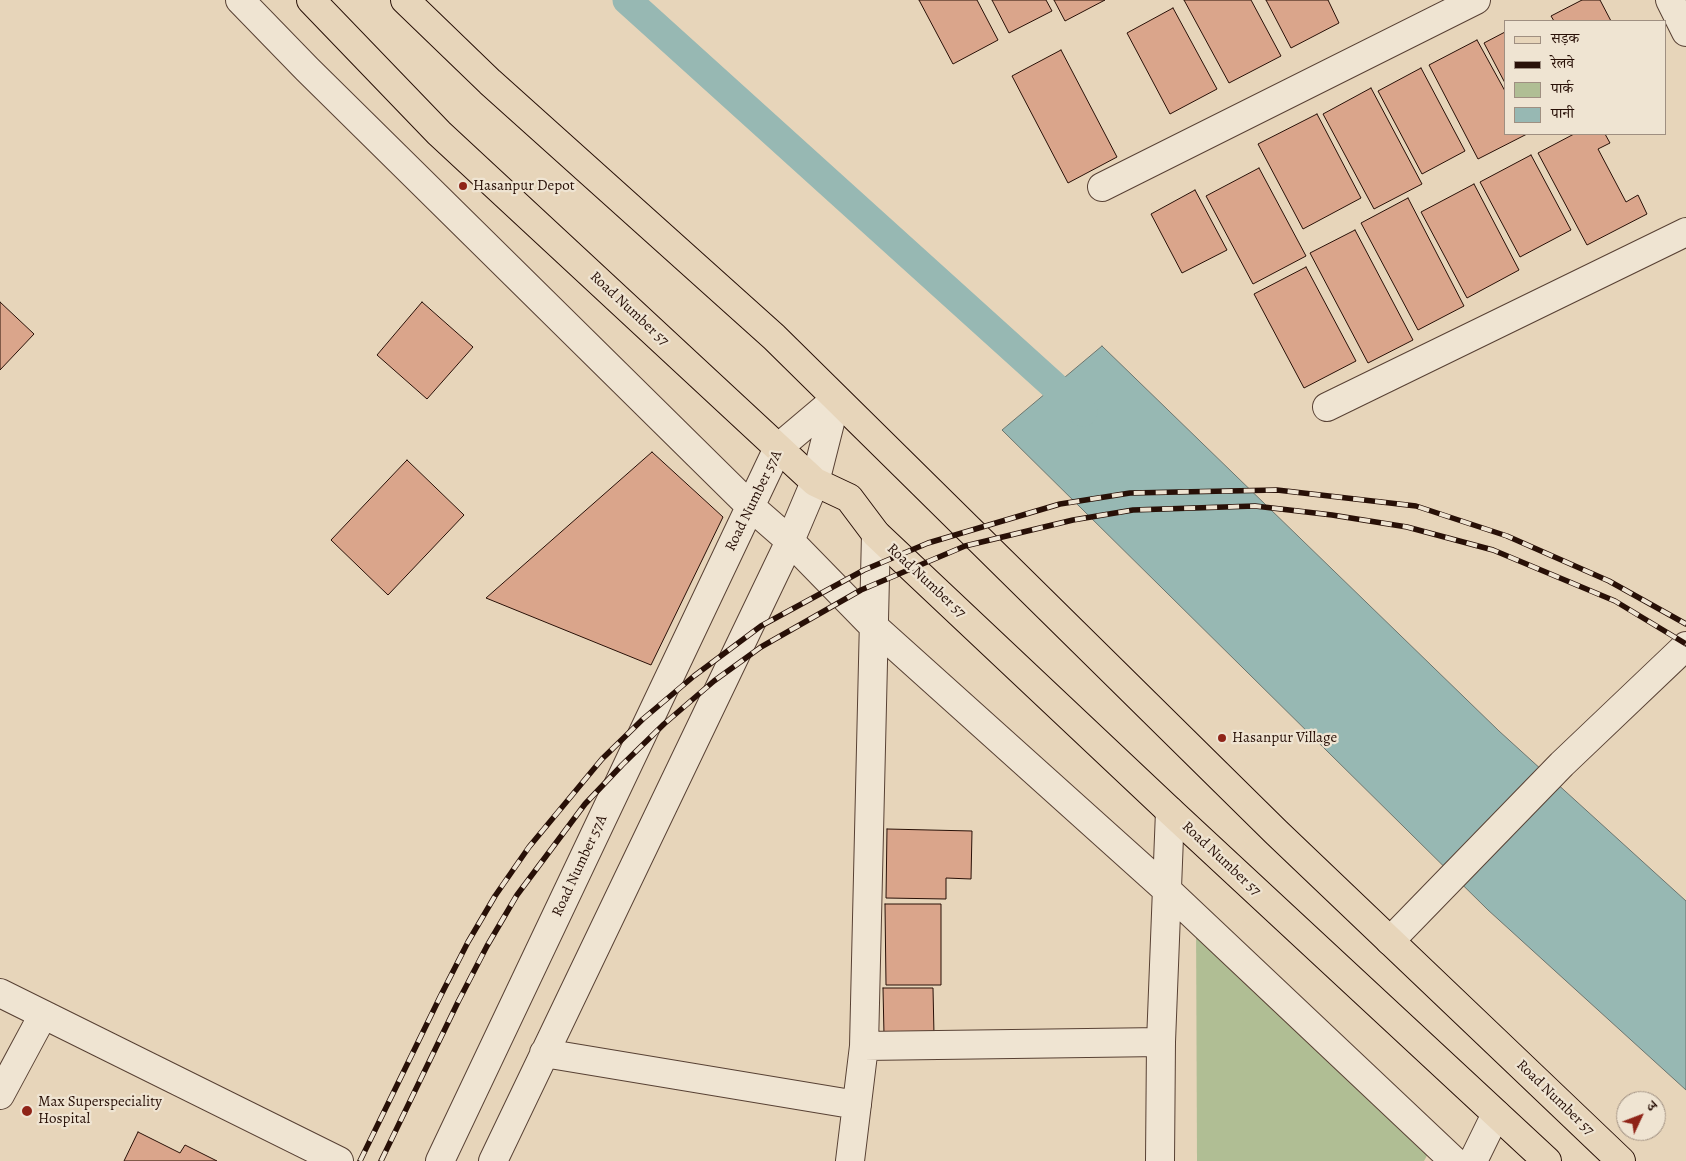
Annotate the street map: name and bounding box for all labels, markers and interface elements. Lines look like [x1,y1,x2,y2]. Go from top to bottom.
legend [1504,20,1666,135]
text: सड़क [1551,28,1579,48]
text: रेलवे [1551,53,1574,73]
text: पार्क [1551,78,1573,98]
text: पानी [1551,103,1574,123]
place label: Hasanpur Depot [473,177,575,195]
marker: Hasanpur Depot [457,180,469,192]
street label: Road Number 57 [586,268,672,350]
street label: Road Number 57A [722,448,786,554]
street label: Road Number 57 [883,540,969,622]
place label: Hasanpur Village [1232,729,1337,747]
marker: Hasanpur Village [1216,732,1228,744]
street label: Road Number 57A [549,812,611,920]
street label: Road Number 57 [1178,818,1264,900]
street label: Road Number 57 [1512,1056,1598,1140]
north arrow [1616,1091,1666,1141]
place label: Max Superspeciality Hospital [38,1093,162,1128]
text: उ [1642,1097,1661,1115]
marker: Max Superspeciality Hospital [20,1104,34,1118]

